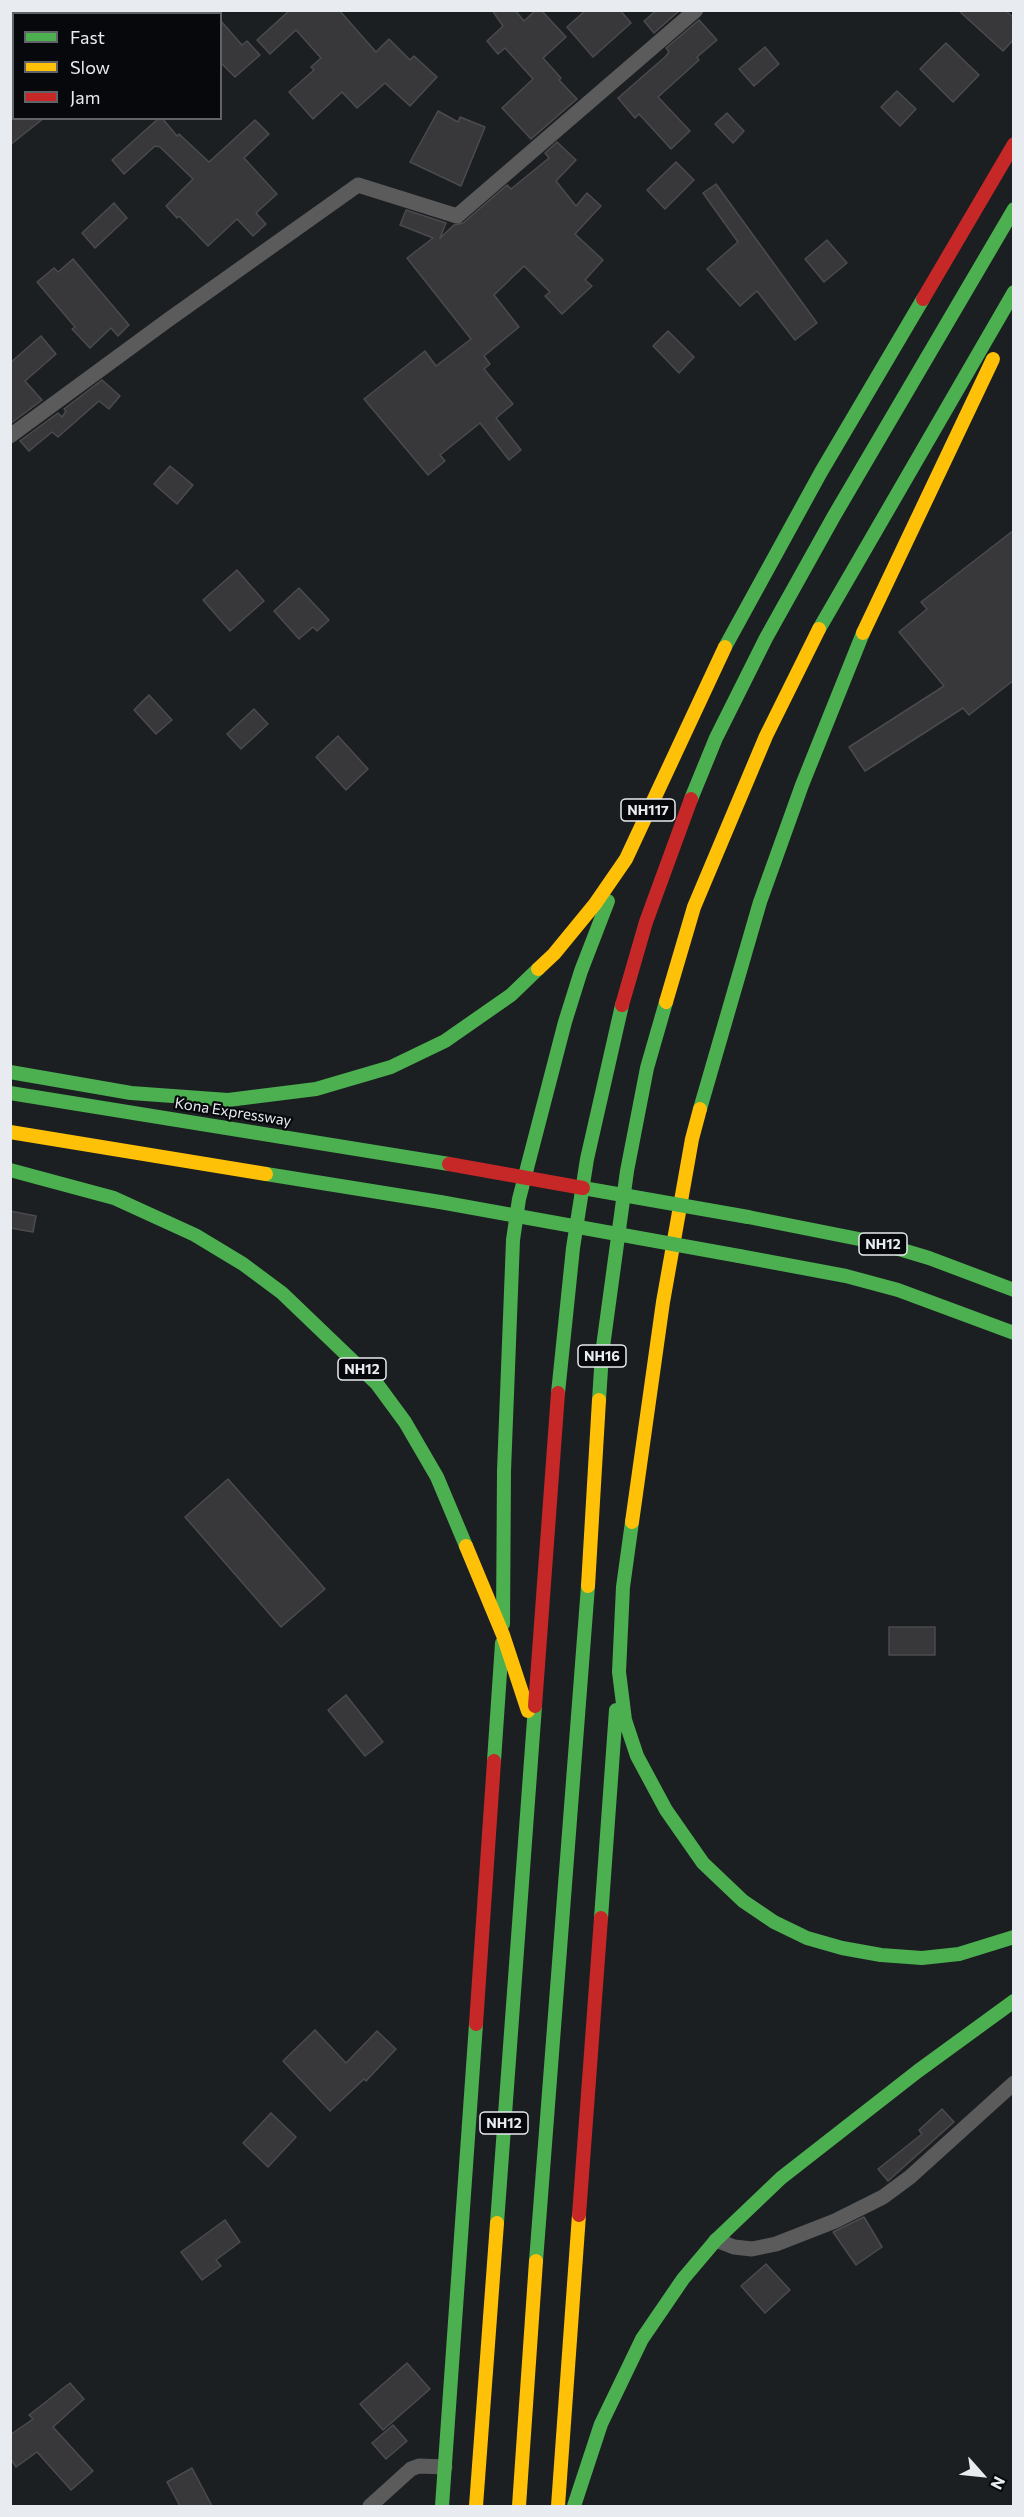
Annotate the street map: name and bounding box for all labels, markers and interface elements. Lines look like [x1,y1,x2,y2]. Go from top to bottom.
legend [12,12,222,120]
text: Fast [70,26,105,48]
text: Slow [70,56,110,78]
text: Jam [70,86,100,108]
road number: NH117 [621,799,675,821]
street label: Kona Expressway [173,1094,293,1130]
road number: NH12 [859,1233,907,1255]
road number: NH16 [578,1345,626,1367]
road number: NH12 [338,1358,386,1380]
road number: NH12 [480,2112,528,2134]
north arrow [952,2445,1012,2505]
text: N [987,2474,1010,2493]

